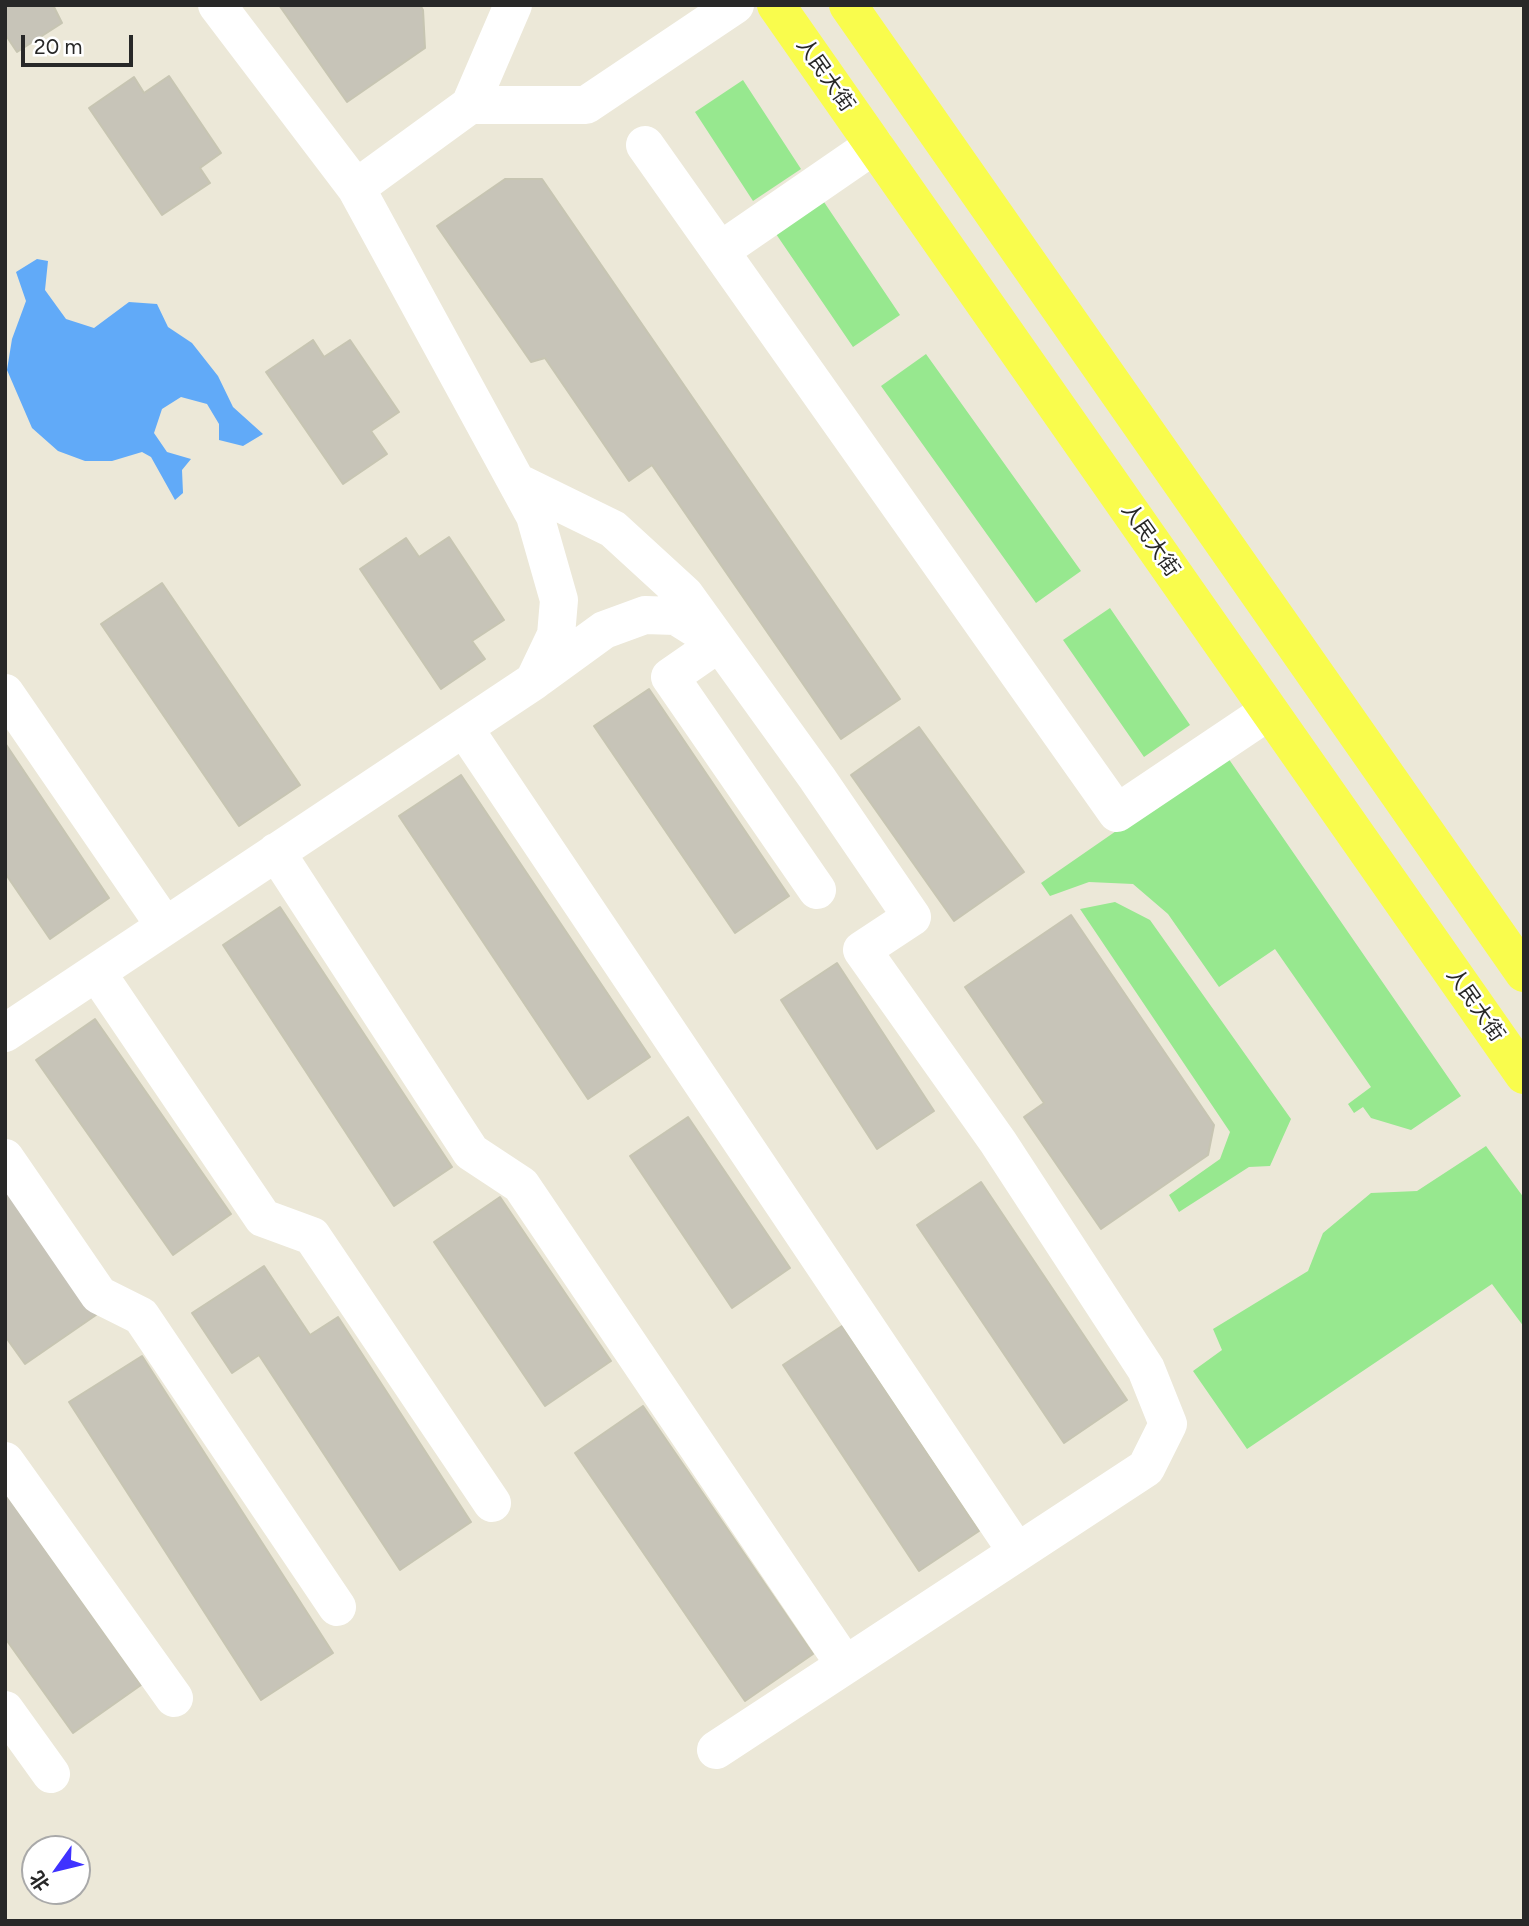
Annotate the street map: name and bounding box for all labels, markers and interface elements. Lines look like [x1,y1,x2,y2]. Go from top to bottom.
scale bar [24,21,136,65]
street label: 人民大街 [791,33,859,117]
text: 20 m [34,34,82,59]
street label: 人民大街 [1116,498,1184,582]
street label: 人民大街 [1441,963,1509,1047]
north arrow [21,1835,91,1905]
text: 北 [25,1867,55,1895]

